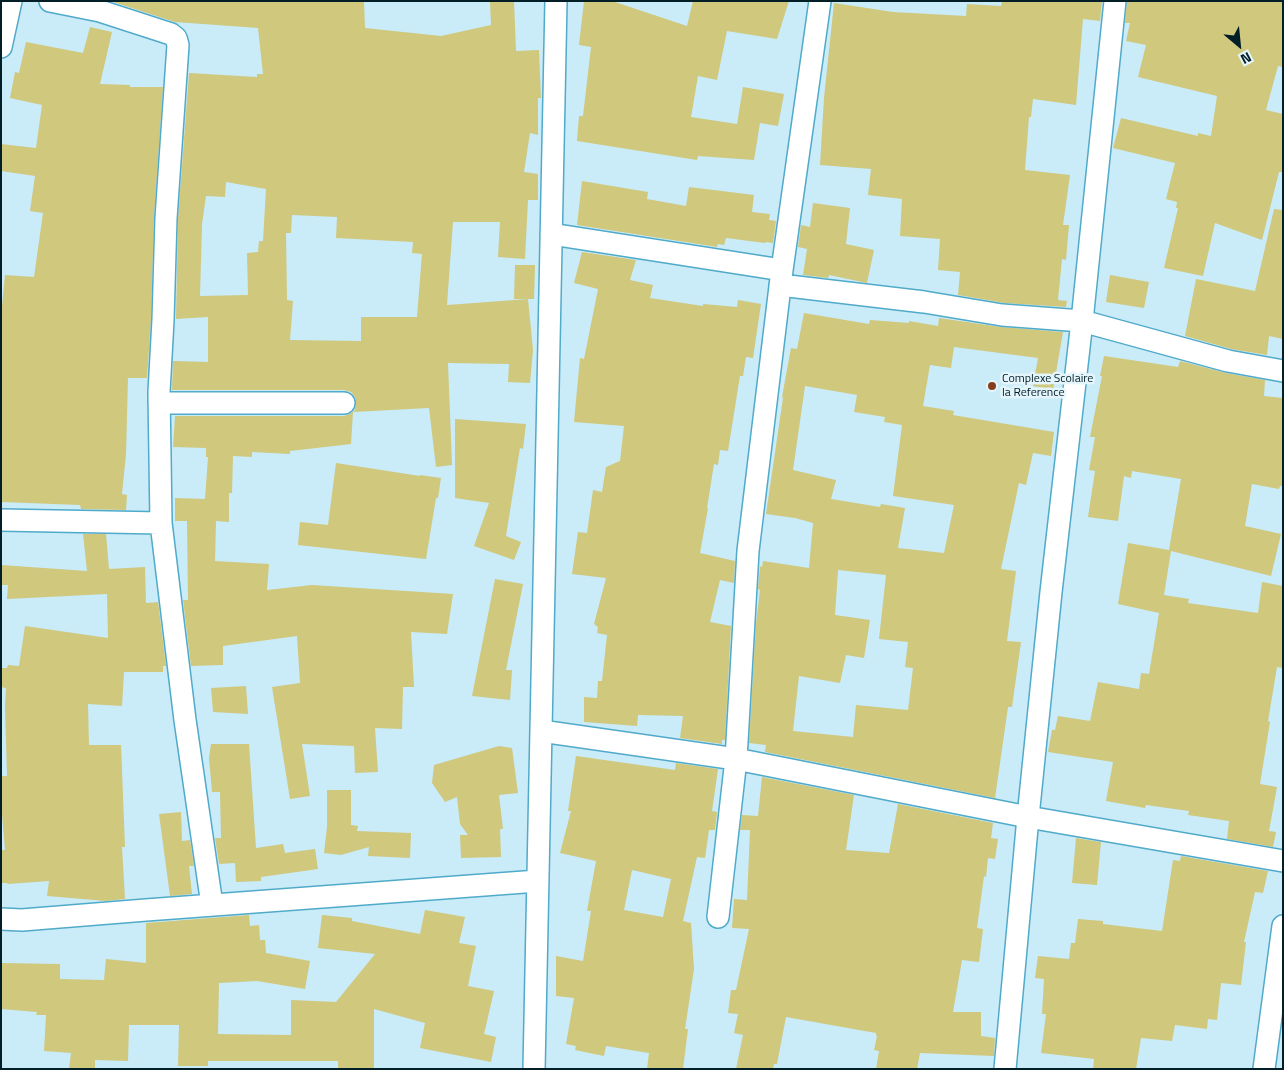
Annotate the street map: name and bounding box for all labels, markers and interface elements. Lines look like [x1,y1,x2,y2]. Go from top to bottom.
north arrow [1214,20,1264,70]
text: N [1237,47,1255,70]
place label: Complexe Scolaire la Reference [1002,372,1093,400]
marker: Complexe Scolaire la Reference [986,380,998,392]

